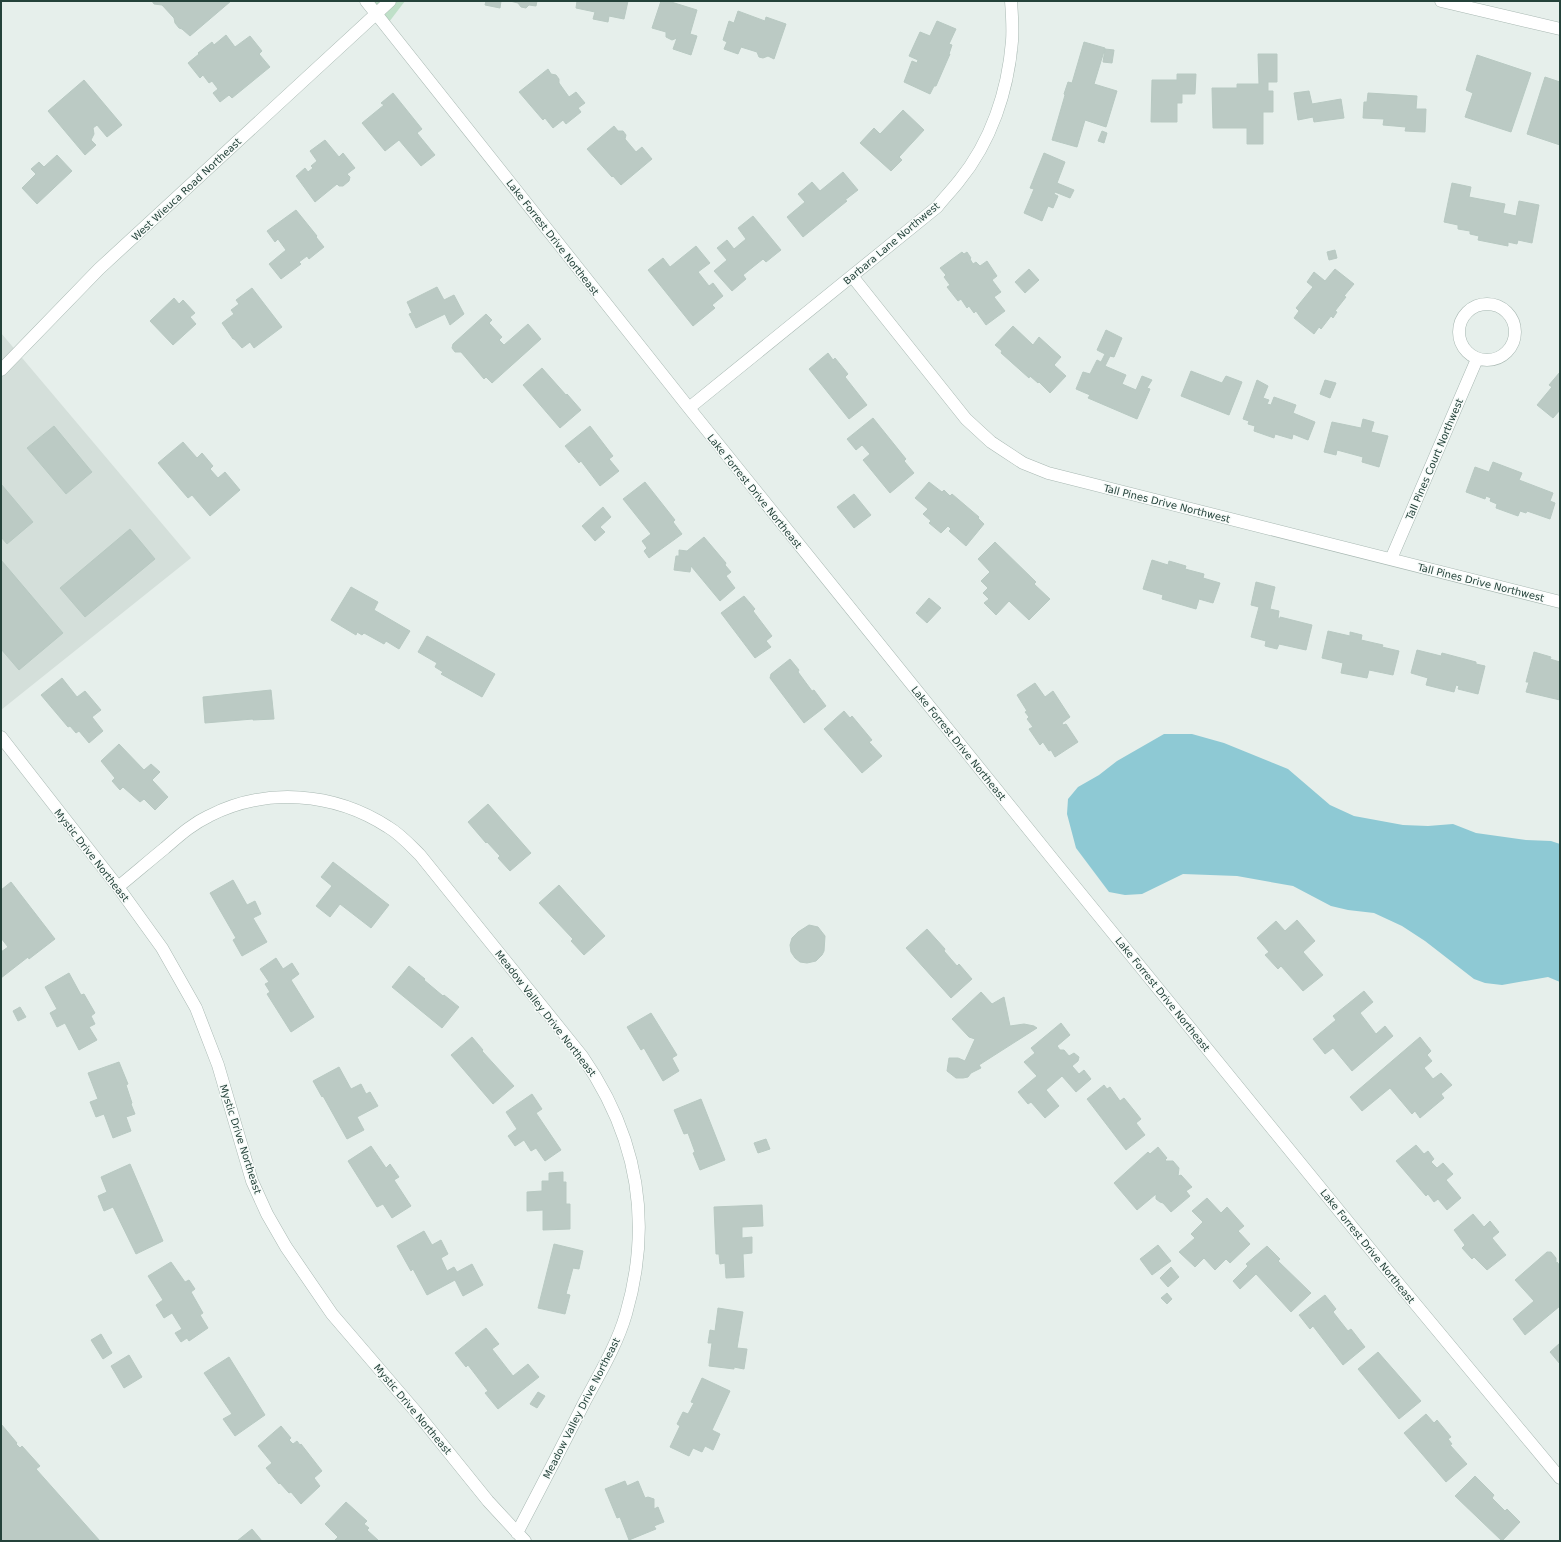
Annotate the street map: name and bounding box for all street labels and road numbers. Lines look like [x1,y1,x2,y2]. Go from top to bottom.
street label: West Wieuca Road Northeast [130,136,243,243]
street label: Lake Forrest Drive Northeast [504,177,601,297]
street label: Barbara Lane Northwest [841,200,942,287]
street label: Tall Pines Court Northwest [1403,397,1465,523]
street label: Lake Forrest Drive Northeast [705,432,804,551]
street label: Tall Pines Drive Northwest [1101,482,1231,525]
street label: Tall Pines Drive Northwest [1415,561,1545,604]
street label: Lake Forrest Drive Northeast [909,684,1008,803]
street label: Mystic Drive Northeast [52,807,131,904]
street label: Lake Forrest Drive Northeast [1113,935,1212,1054]
street label: Meadow Valley Drive Northeast [493,948,598,1079]
street label: Mystic Drive Northeast [218,1083,263,1195]
street label: Lake Forrest Drive Northeast [1318,1187,1417,1306]
street label: Meadow Valley Drive Northeast [541,1336,622,1481]
street label: Mystic Drive Northeast [372,1362,454,1457]

